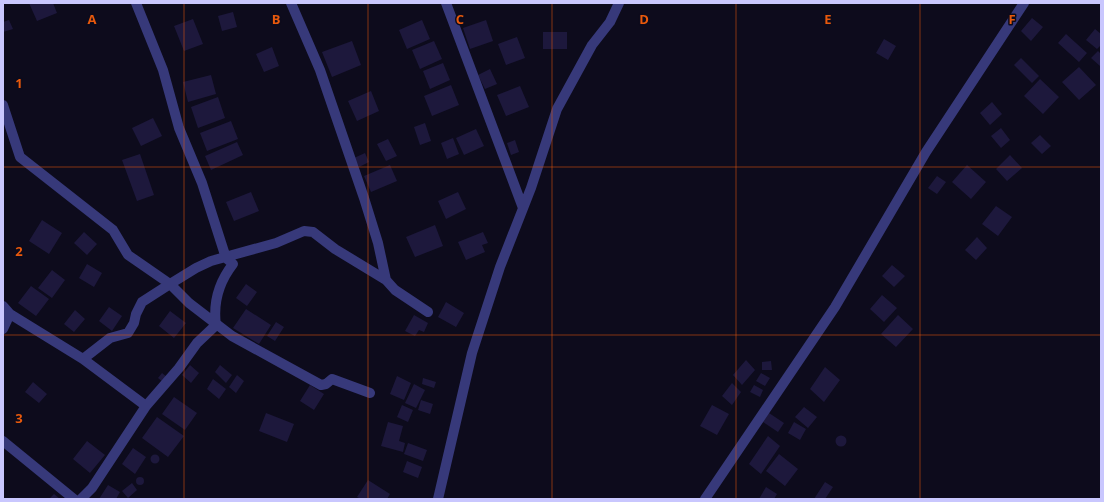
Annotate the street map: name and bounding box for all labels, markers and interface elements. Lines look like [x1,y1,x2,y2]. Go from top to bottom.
text: A [88,10,97,28]
text: B [272,10,281,28]
text: C [456,10,464,28]
text: D [639,10,649,28]
text: E [824,10,832,28]
text: F [1008,10,1016,28]
text: 1 [15,74,23,92]
text: 2 [15,242,23,260]
text: 3 [15,409,23,427]

